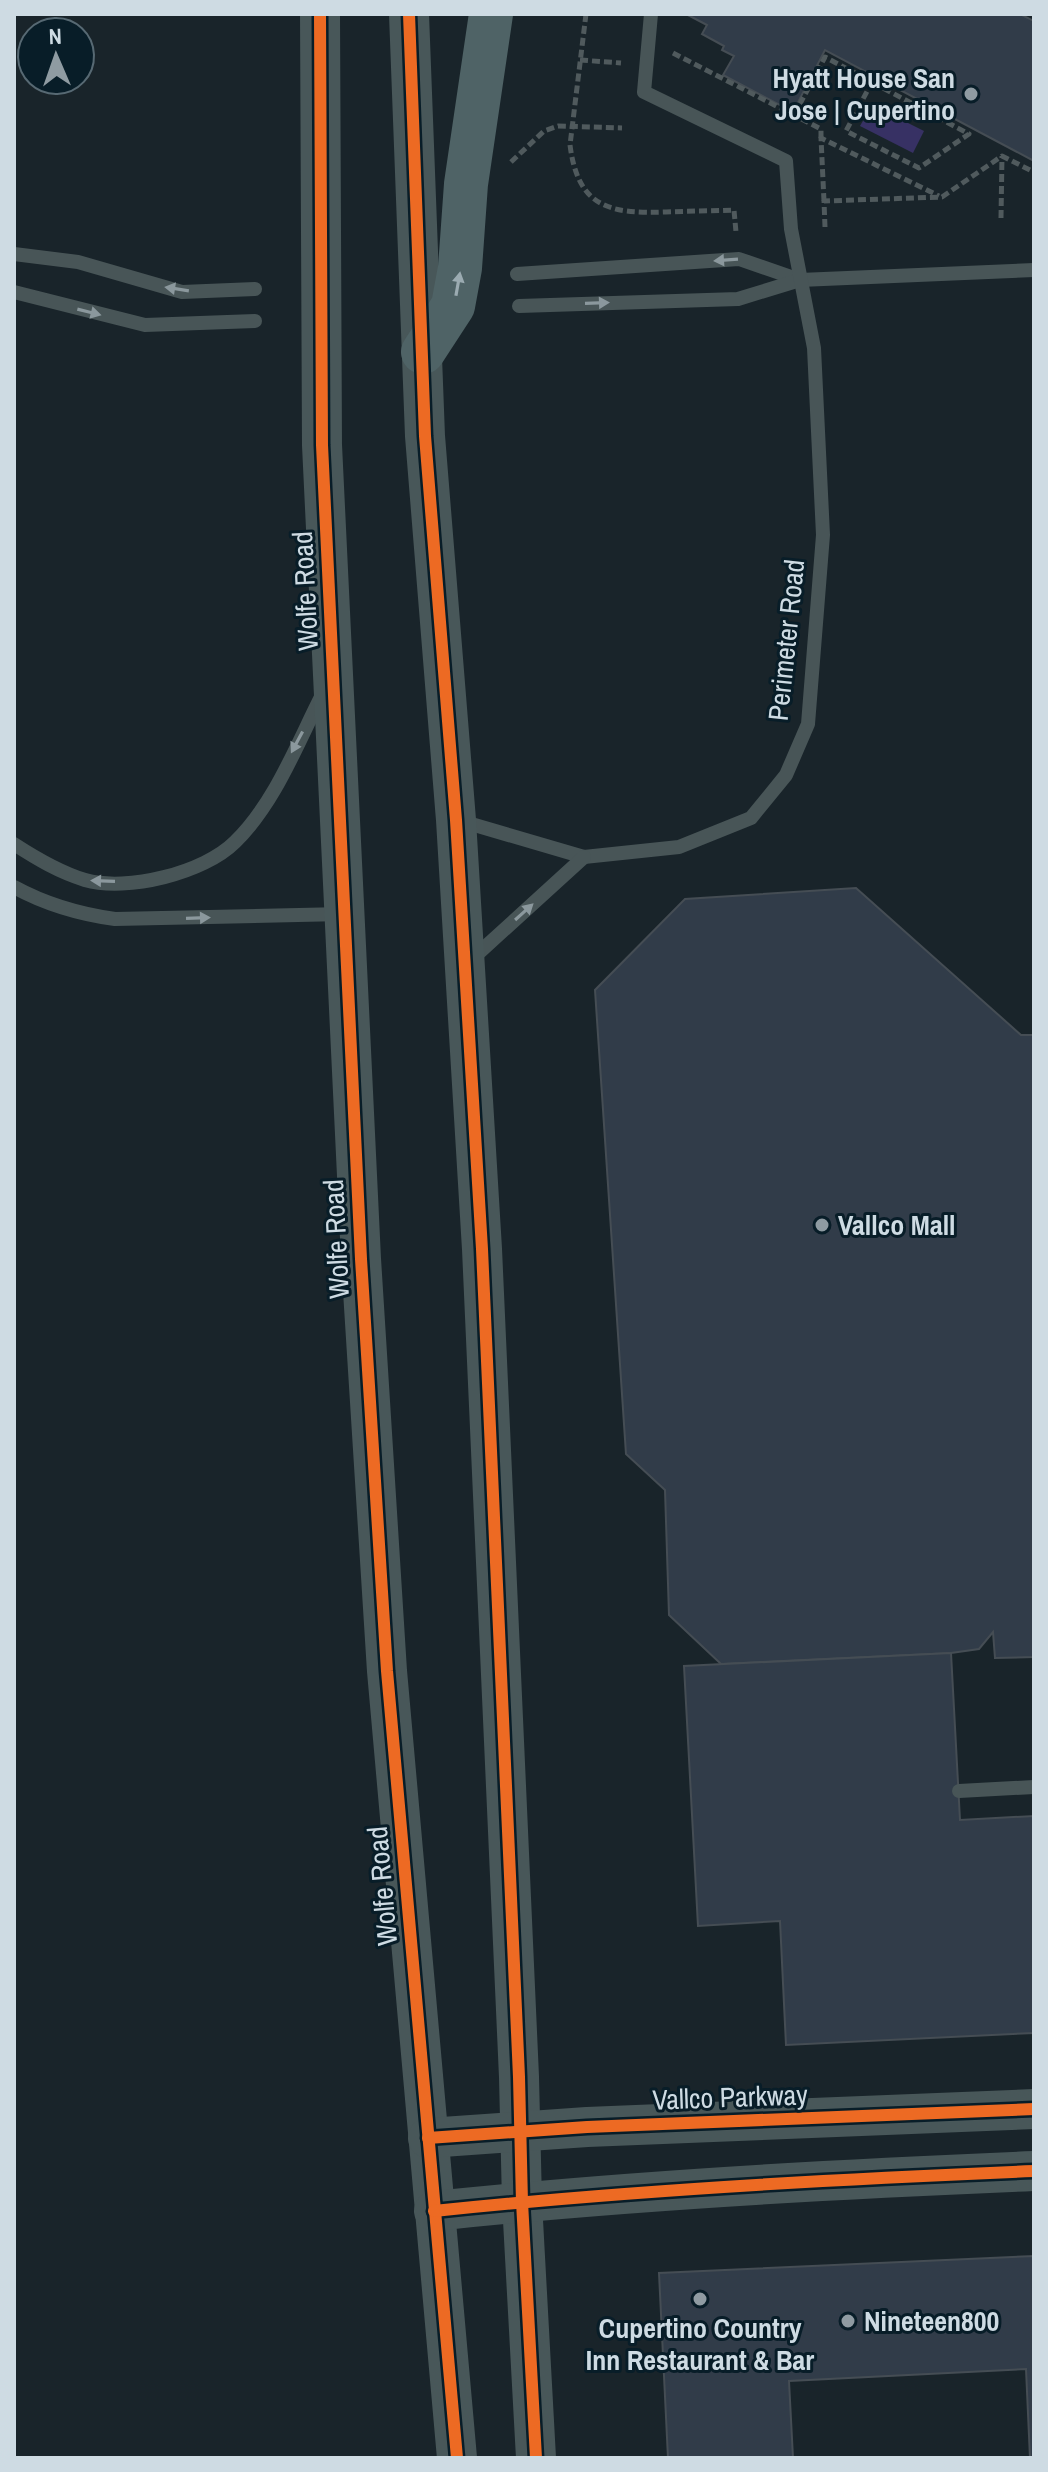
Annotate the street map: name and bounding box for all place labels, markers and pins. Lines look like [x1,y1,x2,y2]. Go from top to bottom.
place label: Hyatt House San Jose | Cupertino [773,59,955,129]
marker: Hyatt House San Jose | Cupertino [962,85,980,103]
place label: Vallco Mall [838,1206,955,1244]
marker: Vallco Mall [813,1216,831,1234]
marker: Cupertino Country Inn Restaurant & Bar [691,2290,709,2308]
place label: Nineteen800 [864,2302,999,2340]
place label: Cupertino Country Inn Restaurant & Bar [586,2309,814,2379]
marker: Nineteen800 [839,2312,857,2330]

